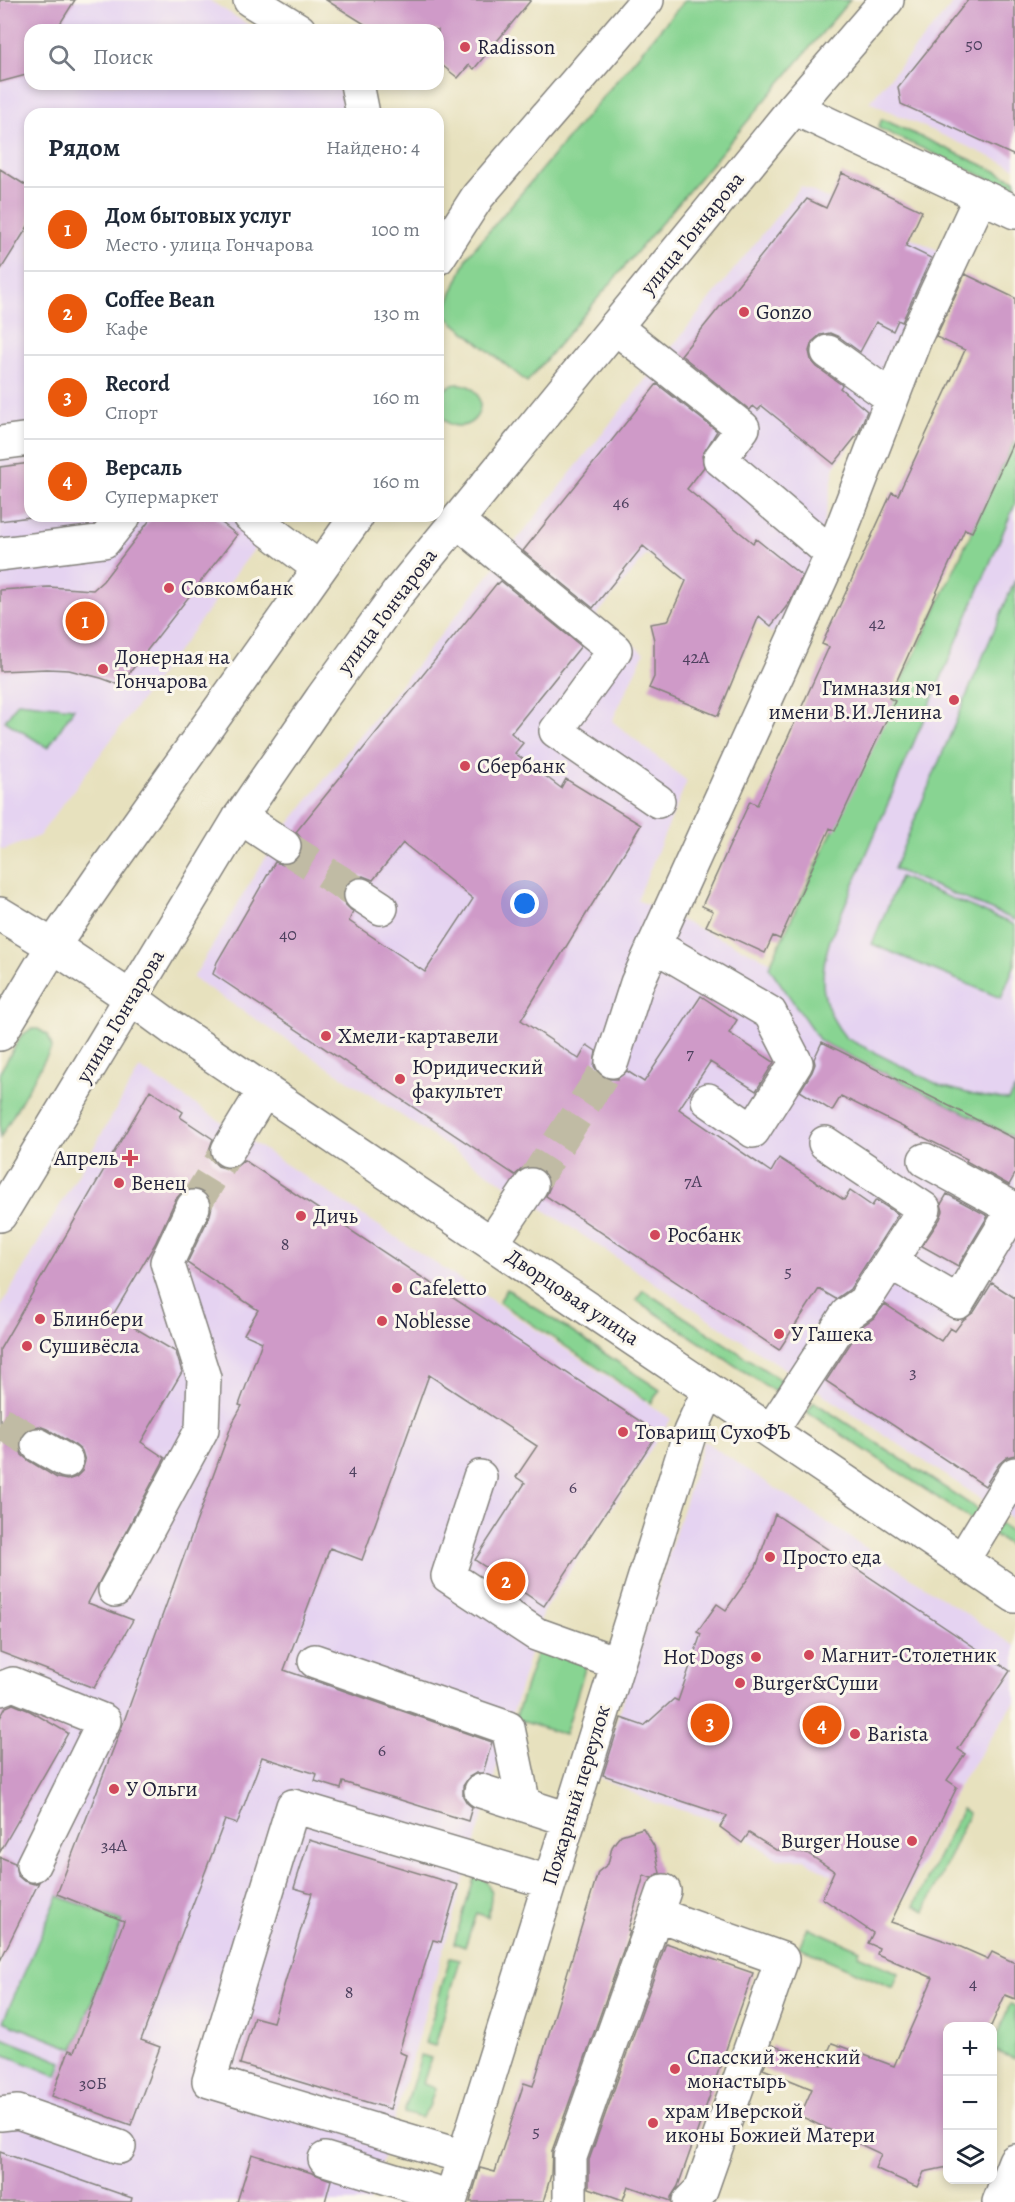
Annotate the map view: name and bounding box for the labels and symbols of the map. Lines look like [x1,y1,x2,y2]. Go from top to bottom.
house number: 50 [965,32,983,56]
place label: Radisson [477,33,555,61]
marker: Radisson [458,40,472,54]
street label: улица Гончарова [633,165,750,301]
place label: Gonzo [756,298,812,326]
marker: Gonzo [737,305,751,319]
house number: 46 [613,490,629,514]
street label: улица Гончарова [330,542,444,680]
place label: Совкомбанк [181,574,293,602]
marker: Совкомбанк [162,581,176,595]
pin: 1 [66,598,104,644]
house number: 42 [869,611,886,635]
place label: Донерная на Гончарова [115,643,230,695]
house number: 42А [682,645,710,669]
marker: Донерная на Гончарова [96,662,110,676]
place label: Гимназия №1 имени В.И.Ленина [768,674,942,726]
marker: Гимназия №1 имени В.И.Ленина [947,693,961,707]
place label: Сбербанк [477,752,565,780]
marker: Сбербанк [458,759,472,773]
your location [510,889,539,918]
house number: 40 [279,922,297,946]
street label: улица Гончарова [69,944,171,1089]
place label: Хмели-картавели [338,1022,499,1050]
marker: Хмели-картавели [319,1029,333,1043]
house number: 7 [686,1041,694,1065]
place label: Юридический факультет [412,1053,543,1105]
marker: Юридический факультет [393,1072,407,1086]
place label: Апрель [53,1144,118,1172]
marker: Апрель [123,1151,137,1165]
place label: Венец [131,1169,186,1197]
house number: 7А [684,1169,703,1193]
marker: Венец [112,1176,126,1190]
place label: Дичь [313,1202,358,1230]
marker: Дичь [294,1209,308,1223]
place label: Росбанк [667,1221,741,1249]
marker: Росбанк [648,1228,662,1242]
house number: 8 [281,1232,289,1256]
street label: Дворцовая улица [501,1242,645,1352]
house number: 5 [784,1259,792,1283]
place label: Cafeletto [409,1274,487,1302]
marker: Cafeletto [390,1281,404,1295]
place label: Блинбери [52,1305,143,1333]
place label: Noblesse [394,1307,471,1335]
marker: Блинбери [33,1312,47,1326]
marker: Noblesse [375,1314,389,1328]
place label: У Гашека [791,1320,873,1348]
marker: У Гашека [772,1327,786,1341]
place label: Сушивёсла [39,1332,140,1360]
marker: Сушивёсла [20,1339,34,1353]
house number: 3 [909,1360,917,1384]
place label: Товарищ СухоФЪ [635,1418,791,1446]
marker: Товарищ СухоФЪ [616,1425,630,1439]
house number: 4 [349,1457,357,1481]
house number: 6 [569,1475,577,1499]
place label: Просто еда [782,1543,882,1571]
marker: Просто еда [763,1550,777,1564]
pin: 2 [486,1558,526,1604]
place label: Магнит-Столетник [821,1641,997,1669]
place label: Hot Dogs [663,1643,744,1671]
marker: Магнит-Столетник [802,1648,816,1662]
marker: Hot Dogs [749,1650,763,1664]
place label: Burger&Суши [752,1669,879,1697]
marker: Burger&Суши [733,1676,747,1690]
pin: 3 [690,1700,730,1746]
street label: Пожарный переулок [535,1701,617,1889]
pin: 4 [802,1702,842,1748]
place label: Barista [867,1720,929,1748]
marker: Barista [848,1727,862,1741]
house number: 6 [378,1738,386,1762]
place label: У Ольги [126,1775,198,1803]
marker: У Ольги [107,1782,121,1796]
place label: Burger House [781,1827,900,1855]
house number: 34А [101,1833,128,1857]
marker: Burger House [905,1834,919,1848]
house number: 4 [969,1971,977,1995]
house number: 8 [345,1980,353,2004]
place label: Спасский женский монастырь [687,2043,861,2095]
marker: Спасский женский монастырь [668,2062,682,2076]
house number: 30Б [79,2071,107,2095]
place label: храм Иверской иконы Божией Матери [665,2097,875,2149]
marker: храм Иверской иконы Божией Матери [646,2116,660,2130]
house number: 5 [532,2119,540,2143]

